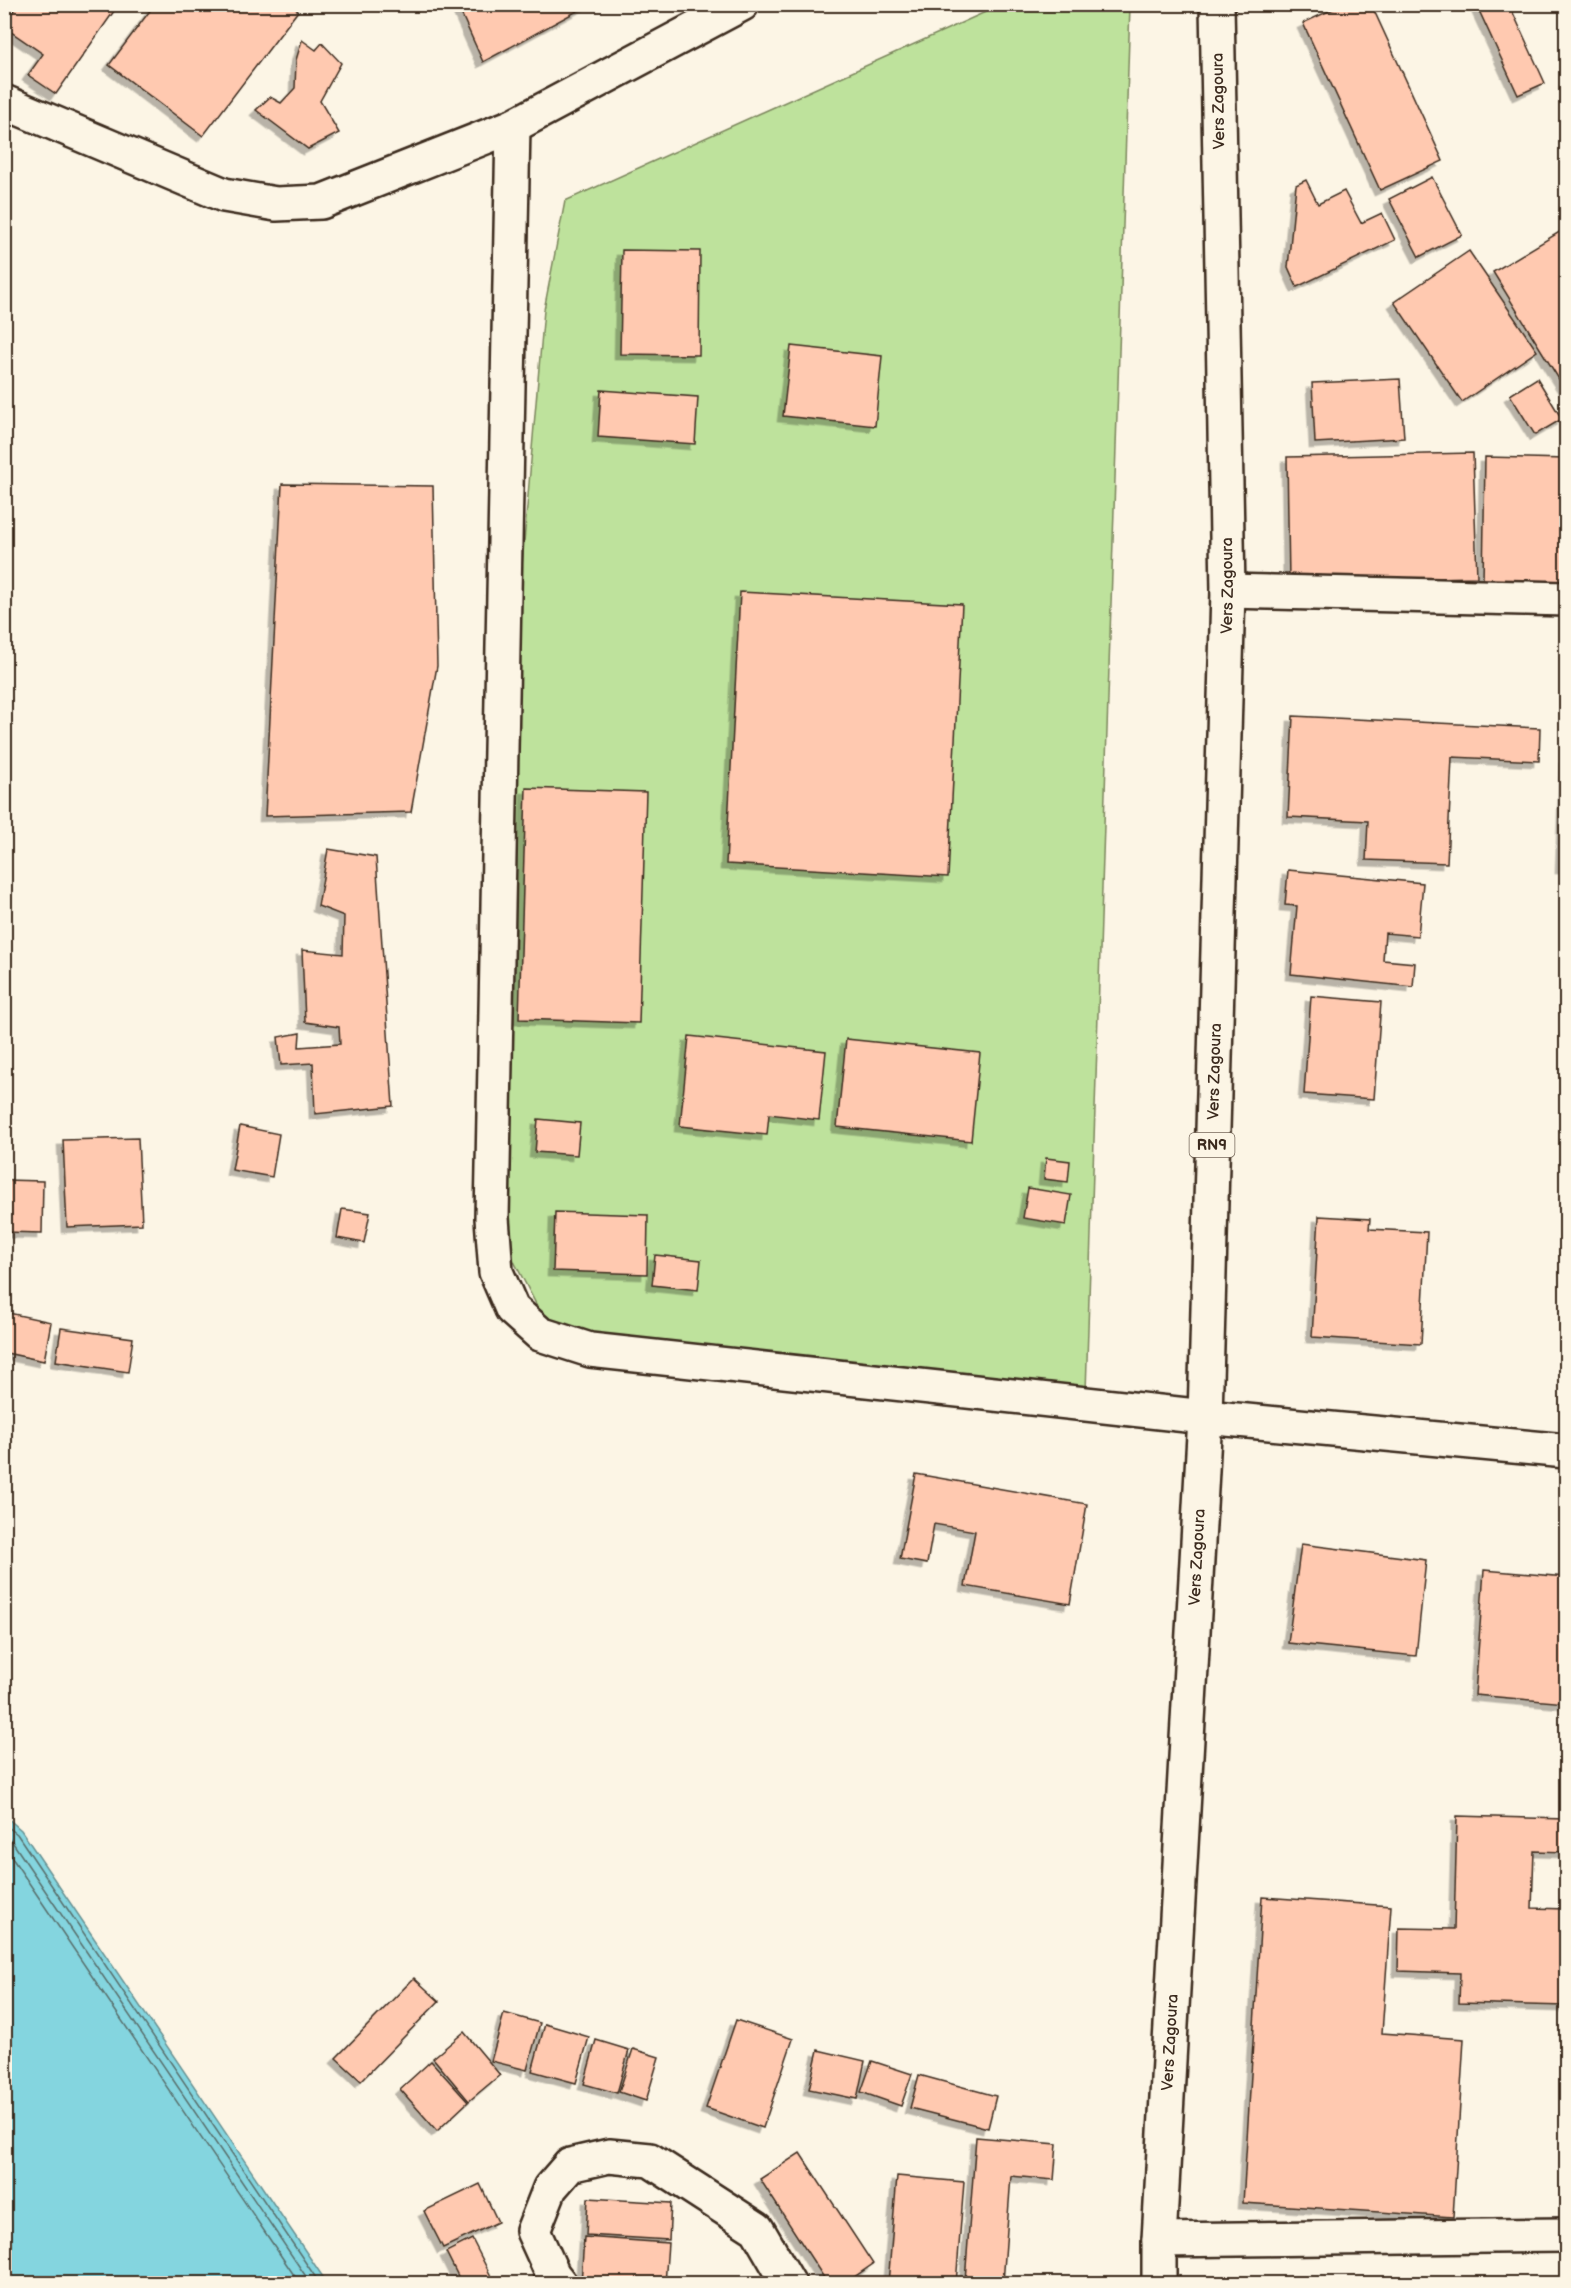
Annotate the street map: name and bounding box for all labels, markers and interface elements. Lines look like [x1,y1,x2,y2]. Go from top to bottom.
street label: Vers Zagoura [1209,53,1229,149]
street label: Vers Zagoura [1217,537,1238,634]
street label: Vers Zagoura [1204,1023,1225,1120]
road number: RN9 [1190,1133,1234,1157]
street label: Vers Zagoura [1185,1508,1209,1606]
street label: Vers Zagoura [1158,1994,1182,2091]

